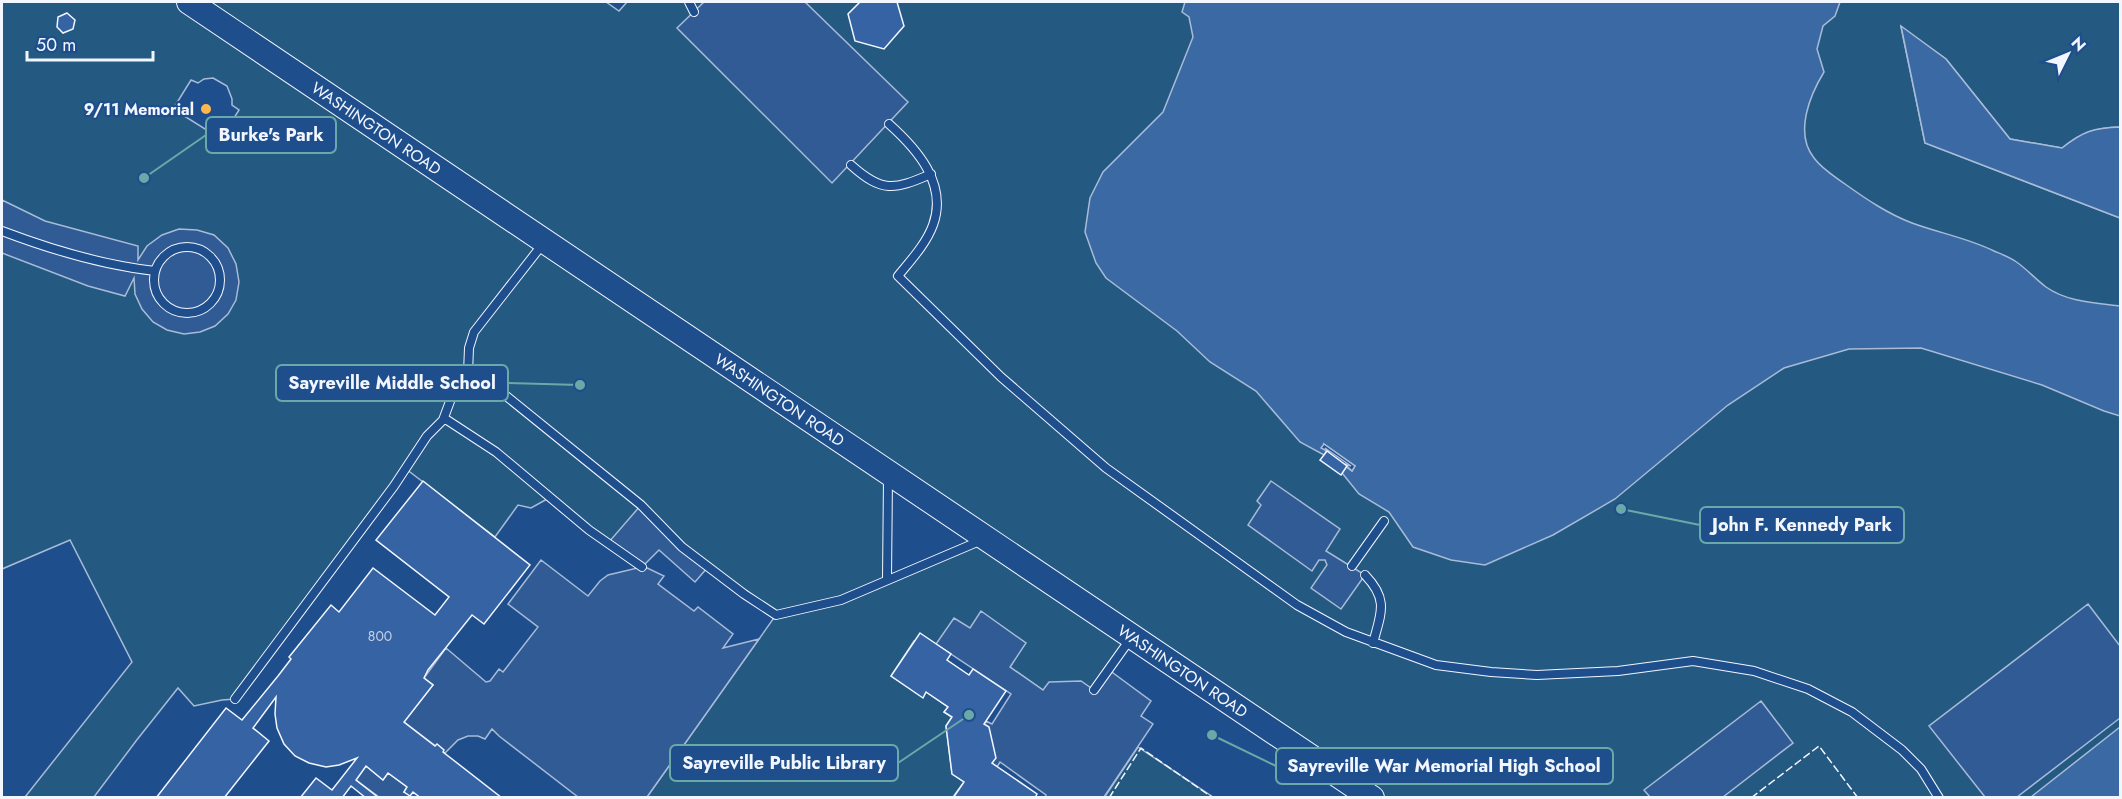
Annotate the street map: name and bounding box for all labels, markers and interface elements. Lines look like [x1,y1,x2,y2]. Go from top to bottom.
scale bar [27,24,153,62]
north arrow [2038,24,2098,84]
text: 50 m [36,32,76,58]
text: N [2066,32,2091,57]
street label: WASHINGTON ROAD [307,77,446,181]
place label: 9/11 Memorial [84,98,194,121]
marker: 9/11 Memorial [199,102,213,116]
callout: Burke's Park [206,117,336,153]
text: Burke's Park [218,122,324,148]
street label: WASHINGTON ROAD [710,348,849,452]
callout: Sayreville Middle School [276,365,508,401]
text: Sayreville Middle School [288,370,496,396]
callout: John F. Kennedy Park [1700,507,1904,543]
text: John F. Kennedy Park [1709,512,1893,538]
street label: WASHINGTON ROAD [1113,619,1252,723]
house number: 800 [368,626,392,646]
callout: Sayreville Public Library [670,745,898,781]
callout: Sayreville War Memorial High School [1276,748,1613,784]
text: Sayreville Public Library [682,750,886,776]
text: Sayreville War Memorial High School [1287,753,1601,779]

